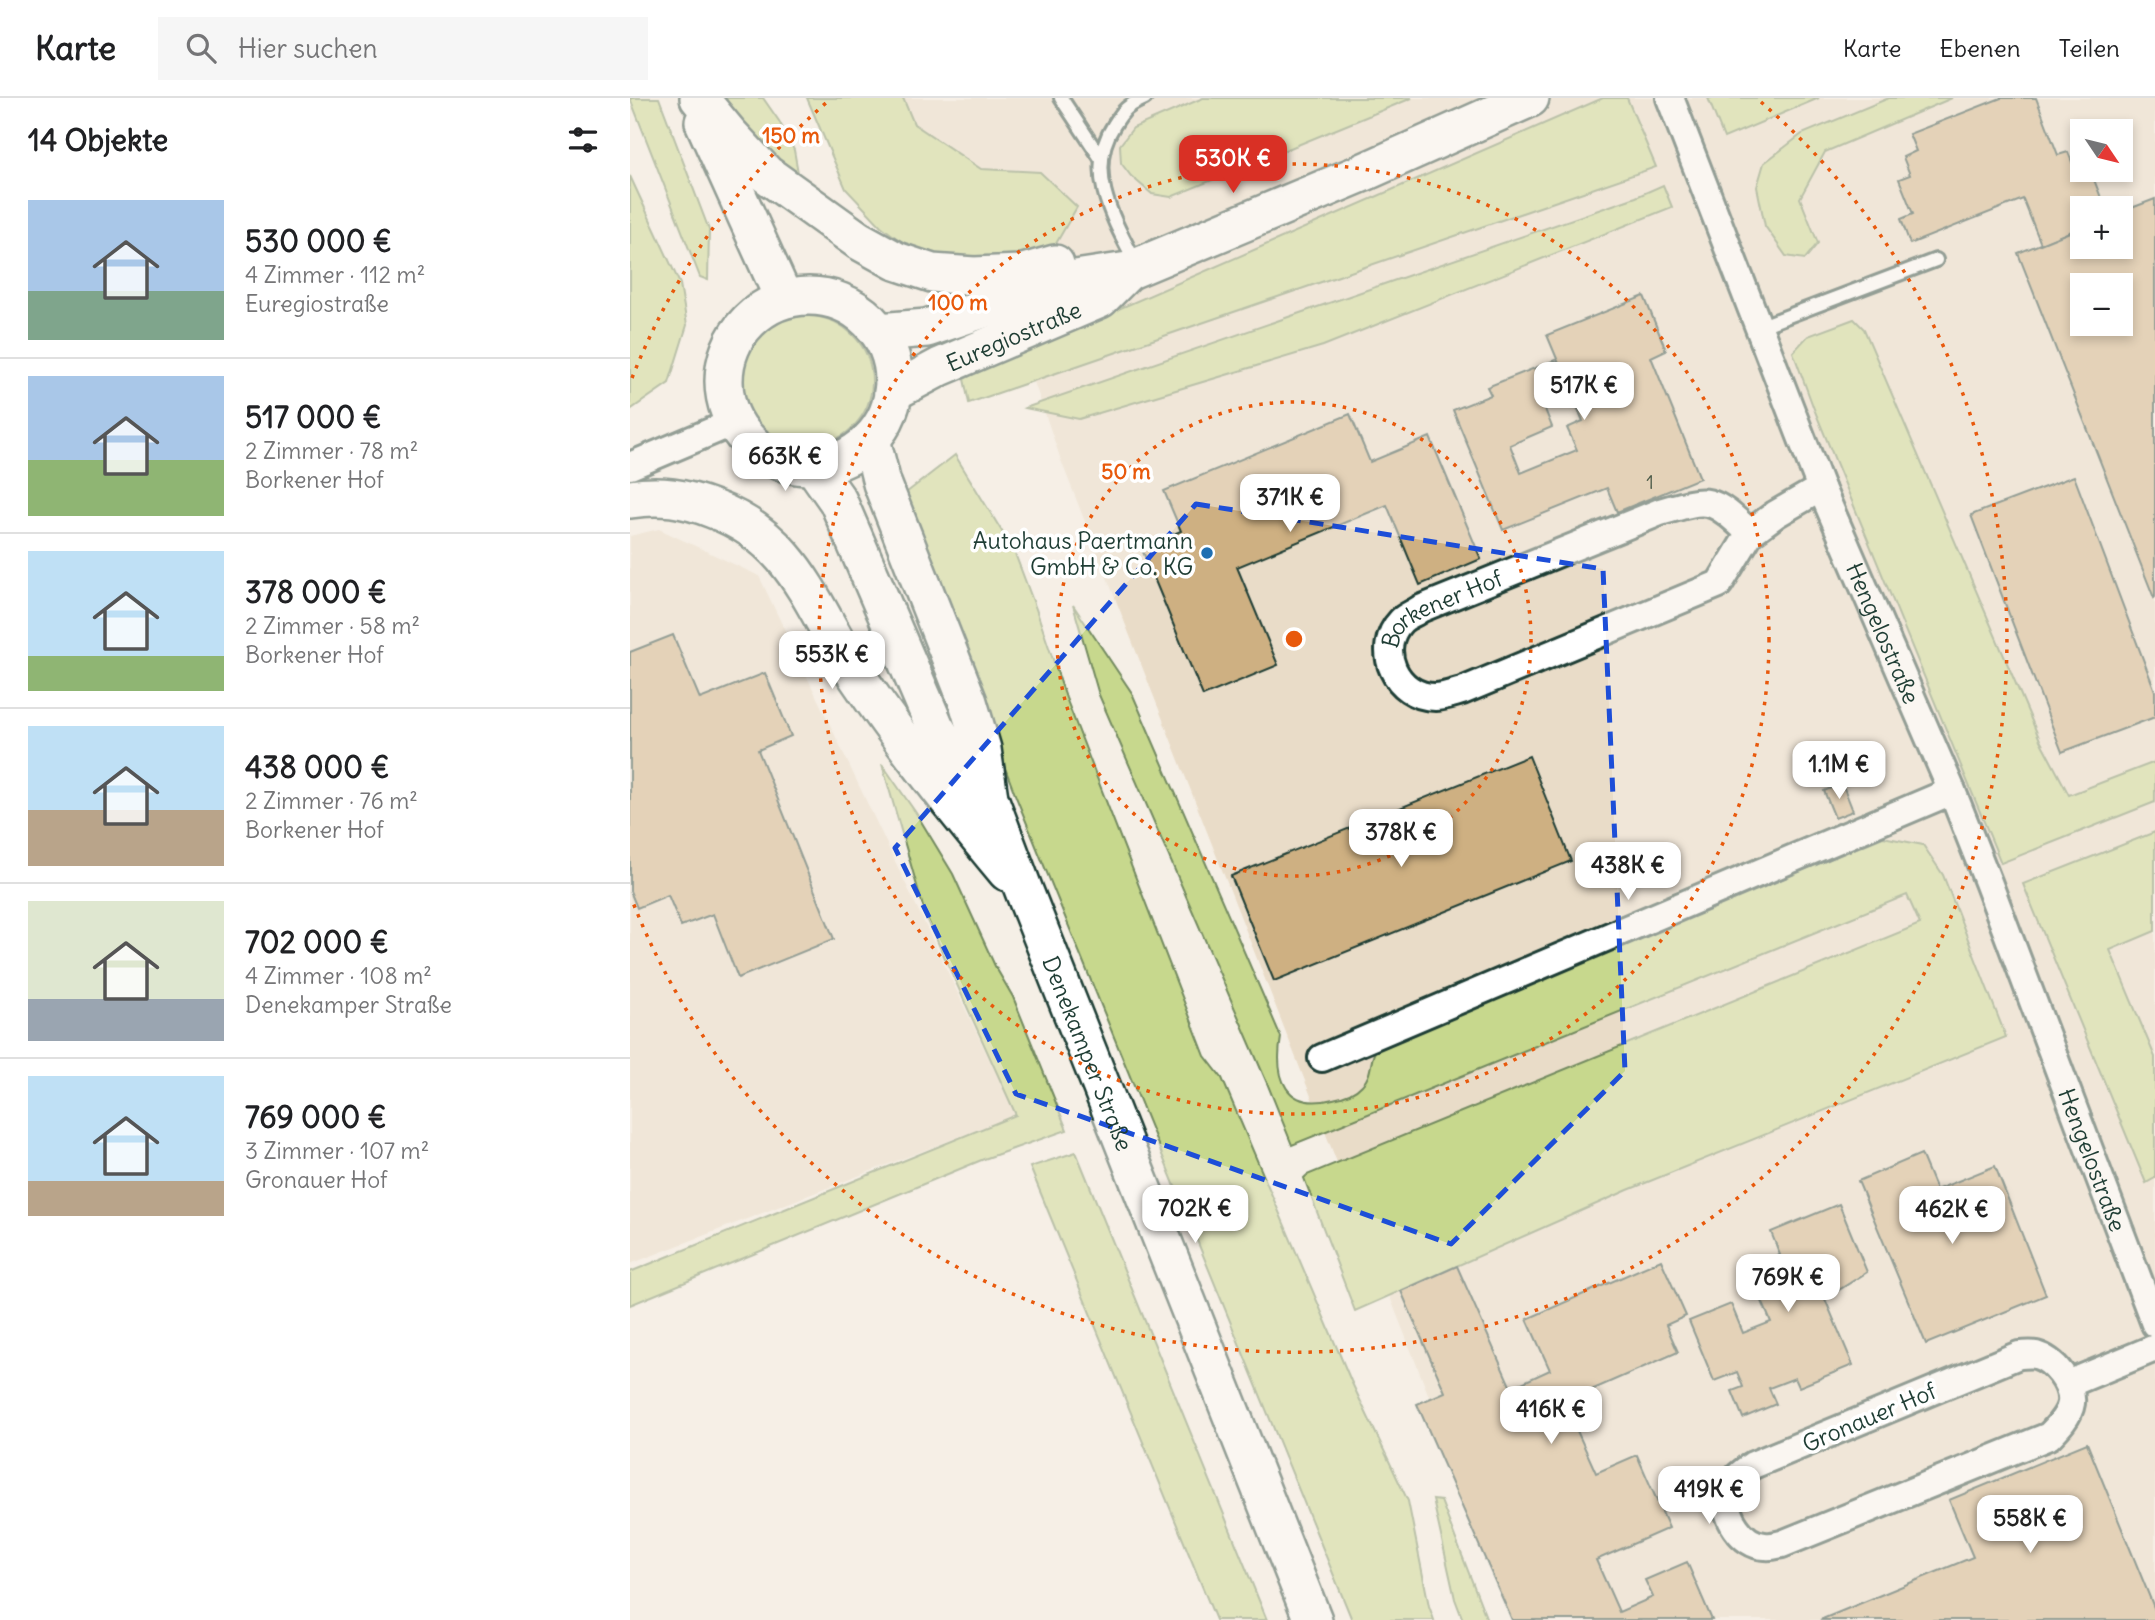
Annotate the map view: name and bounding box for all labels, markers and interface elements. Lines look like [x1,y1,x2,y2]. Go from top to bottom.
search box [158,17,648,80]
text: Karte [35,27,116,69]
icon: search [182,29,220,67]
text: Hier suchen [238,32,378,65]
text: Karte [1843,33,1902,63]
text: Ebenen [1940,33,2021,63]
text: Teilen [2059,33,2120,63]
north arrow [2070,119,2133,182]
map controls [2070,119,2133,336]
text: 14 Objekte [28,121,168,159]
icon: filters [564,121,602,159]
text: 150 m [762,122,820,149]
pin: 530K € [1176,136,1290,195]
text: 530K € [1195,143,1271,172]
button: + [2070,196,2133,259]
text: 530 000 € [245,222,392,260]
icon: home [84,228,168,312]
text: 4 Zimmer · 112 m² [245,260,425,289]
button: − [2070,273,2133,336]
text: Euregiostraße [245,289,389,318]
text: 100 m [928,289,988,316]
street label: Euregiostraße [941,294,1085,377]
pin: 517K € [1527,362,1641,422]
text: 517K € [1550,370,1618,399]
text: 517 000 € [245,398,382,436]
icon: home [84,404,168,488]
pin: 663K € [728,434,842,493]
text: 2 Zimmer · 78 m² [245,436,418,465]
text: 663K € [748,441,822,470]
text: 50 m [1101,458,1151,485]
text: Borkener Hof [245,465,384,494]
house number: 1 [1646,470,1654,494]
pin: 371K € [1233,474,1347,534]
text: 371K € [1256,482,1324,511]
place label: Autohaus Paertmann GmbH & Co. KG [973,526,1193,581]
marker: Autohaus Paertmann GmbH & Co. KG [1199,545,1215,561]
street label: Hengelostraße [1840,558,1927,708]
street label: Borkener Hof [1374,563,1507,651]
text: 378 000 € [245,573,387,611]
icon: home [84,579,168,663]
text: 2 Zimmer · 58 m² [245,611,420,640]
centre of rings [1282,627,1306,651]
pin: 553K € [775,632,889,691]
text: 553K € [795,639,869,668]
text: Borkener Hof [245,640,384,669]
pin: 1.1M € [1782,742,1896,801]
text: 438 000 € [245,748,389,786]
text: 1.1M € [1808,749,1870,778]
icon: home [84,754,168,838]
text: 2 Zimmer · 76 m² [245,786,418,815]
pin: 378K € [1344,810,1458,869]
text: Borkener Hof [245,815,384,844]
text: 378K € [1365,817,1437,846]
pin: 438K € [1571,842,1685,902]
text: 438K € [1591,850,1665,879]
text: 702 000 € [245,923,389,961]
icon: home [84,929,168,1013]
street label: Denekamper Straße [1037,952,1140,1155]
text: 4 Zimmer · 108 m² [245,961,432,990]
text: Denekamper Straße [245,990,452,1019]
street label: Hengelostraße [2053,1084,2133,1235]
text: 769 000 € [245,1098,387,1136]
icon: home [84,1104,168,1188]
text: 3 Zimmer · 107 m² [245,1136,429,1165]
text: Gronauer Hof [245,1165,387,1194]
pin: 702K € [1138,1186,1252,1245]
pin: 462K € [1895,1186,2009,1246]
text: 702K € [1158,1193,1232,1222]
text: 462K € [1915,1194,1989,1223]
pin: 769K € [1731,1254,1845,1314]
text: 769K € [1752,1262,1824,1291]
street label: Gronauer Hof [1798,1376,1941,1458]
pin: 416K € [1494,1386,1608,1446]
text: 416K € [1516,1394,1586,1423]
pin: 419K € [1652,1466,1766,1526]
text: 419K € [1674,1474,1744,1503]
pin: 558K € [1973,1496,2087,1555]
text: 558K € [1993,1503,2067,1532]

